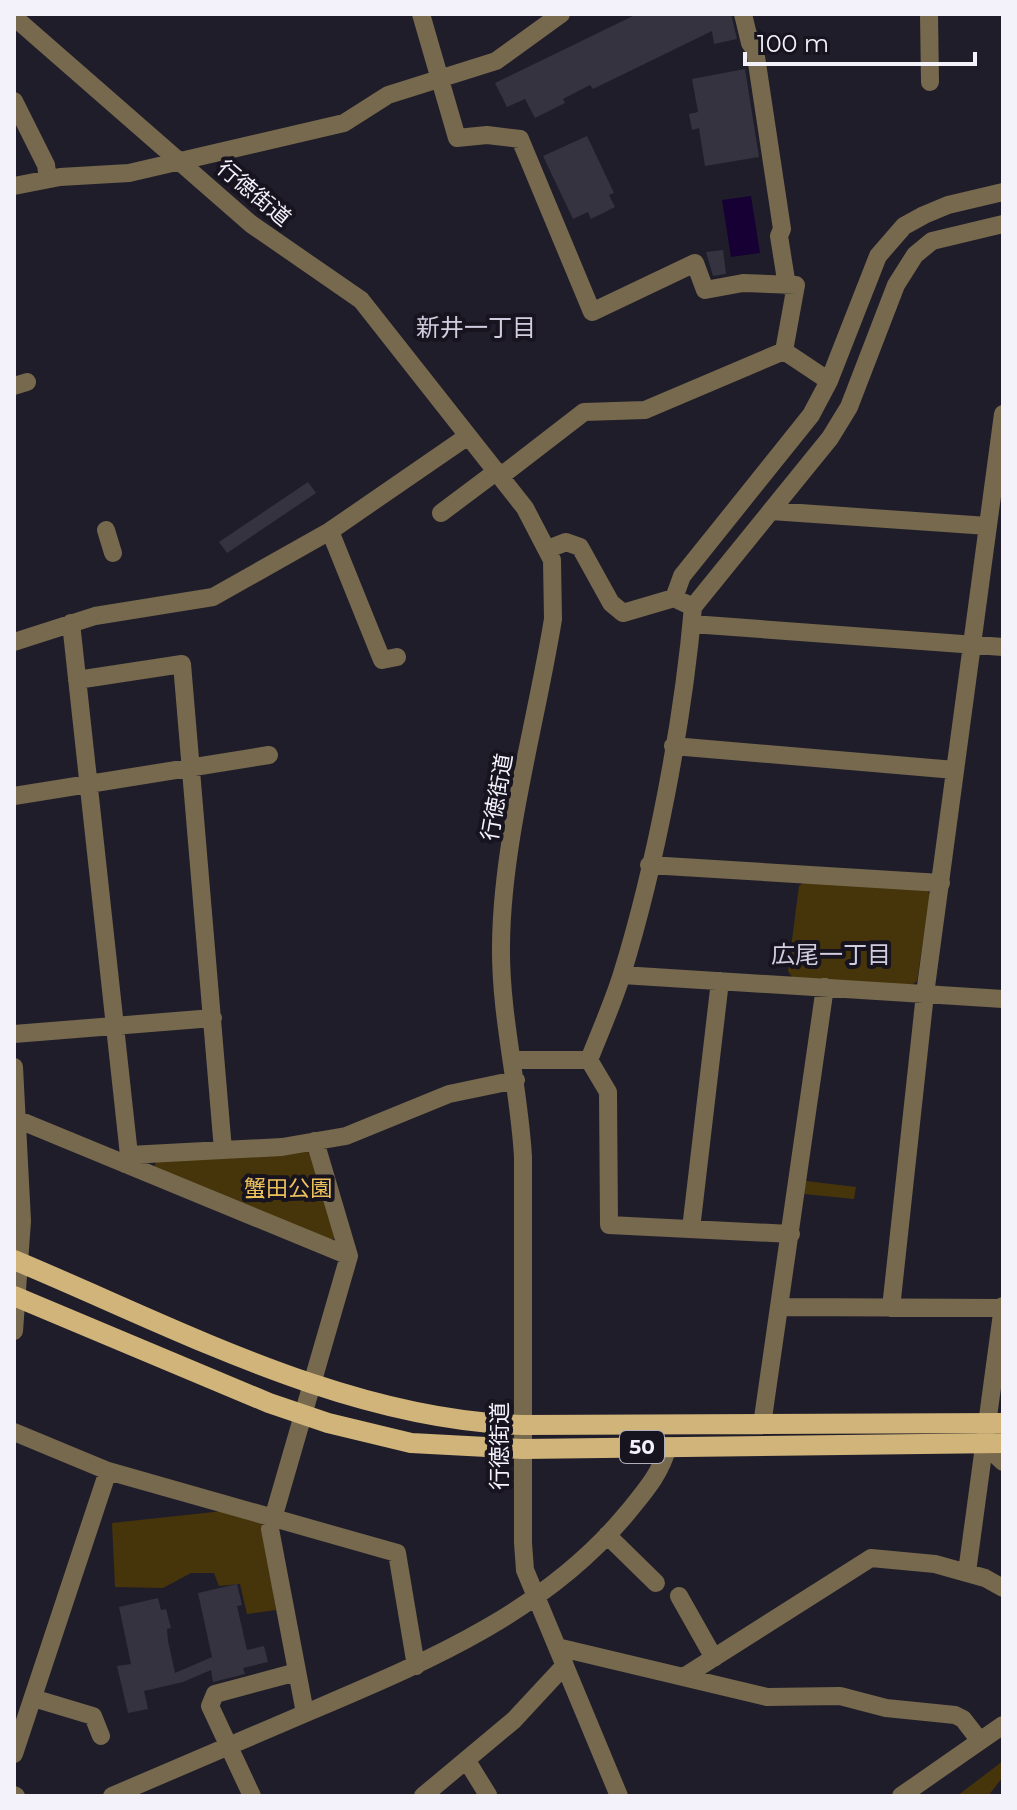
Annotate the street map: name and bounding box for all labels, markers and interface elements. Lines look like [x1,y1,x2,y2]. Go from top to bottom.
scale bar [745,16,975,66]
text: 100 m [757,29,829,58]
street label: 行徳街道 [212,154,296,232]
district label: 新井一丁目 [416,313,536,342]
street label: 行徳街道 [476,751,518,843]
district label: 広尾一丁目 [771,940,891,969]
park label: 蟹田公園 [244,1175,332,1202]
street label: 行徳街道 [486,1402,513,1490]
road number: 50 [620,1431,664,1463]

